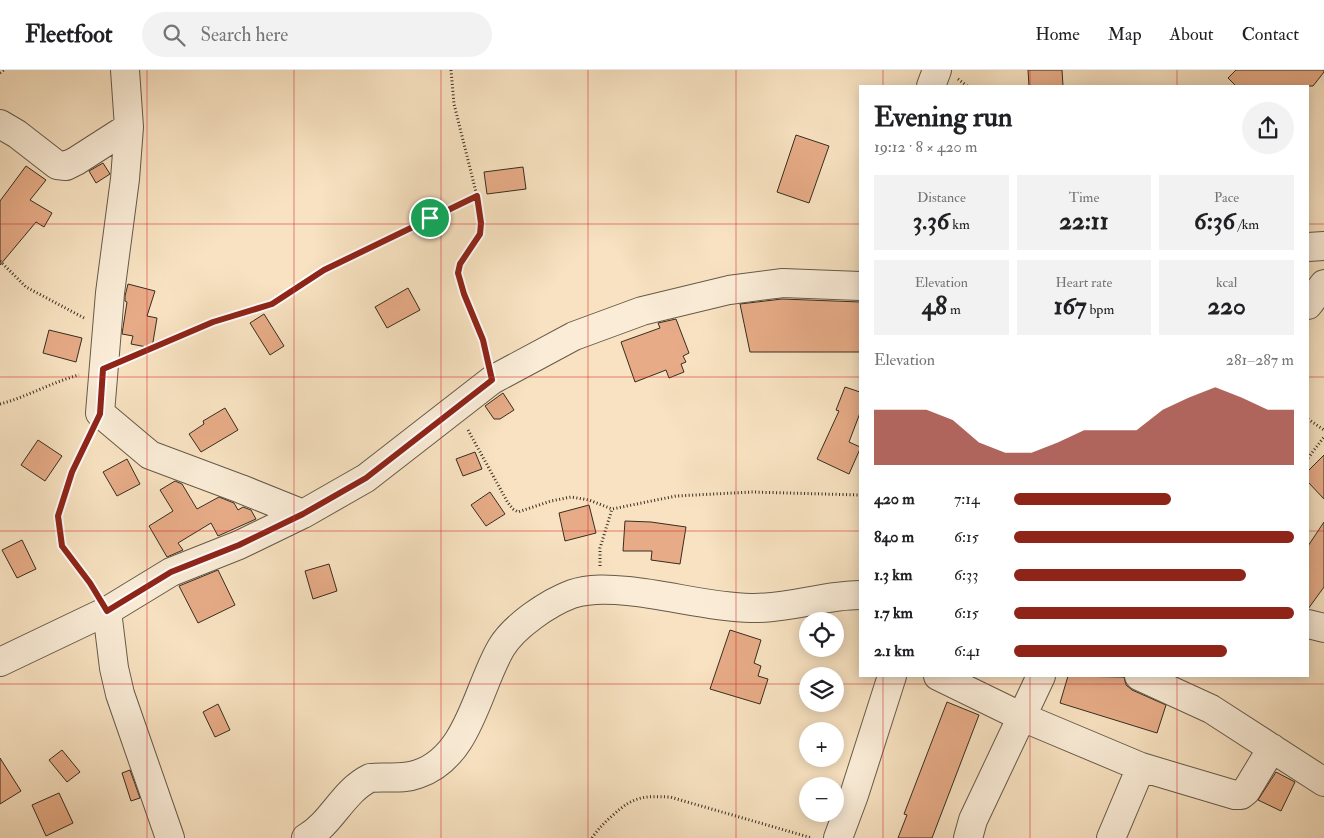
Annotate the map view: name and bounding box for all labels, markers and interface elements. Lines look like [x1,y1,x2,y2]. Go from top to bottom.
search box [142,12,492,57]
text: Fleetfoot [25,19,112,50]
icon: search [160,21,188,49]
text: Search here [200,23,288,47]
text: Home [1035,23,1080,46]
text: Map [1108,23,1142,46]
text: About [1170,23,1214,46]
text: Contact [1242,23,1299,46]
text: Evening run [874,100,1012,135]
button: share [1242,102,1294,154]
text: 19:12 · 8 × 420 m [874,137,978,157]
text: Distance [917,189,966,206]
text: Time [1069,189,1099,206]
text: Pace [1214,189,1239,206]
pin [409,197,451,239]
icon: arrive [416,204,444,232]
text: 3.36 [913,206,949,237]
text: 22:11 [1059,206,1109,237]
text: 6:36 [1194,206,1235,237]
text: km [949,216,970,233]
text: /km [1235,216,1259,233]
text: Elevation [915,274,968,291]
text: Heart rate [1055,274,1112,291]
text: kcal [1216,274,1237,291]
text: 48 [922,291,947,322]
text: 167 [1054,291,1087,322]
text: 220 [1208,291,1246,322]
text: m [947,301,961,318]
text: bpm [1087,301,1114,318]
text: Elevation [874,350,935,370]
text: 281–287 m [1226,350,1294,370]
text: 420 m [874,489,915,509]
text: 7:14 [954,489,980,509]
text: 840 m [874,527,914,547]
text: 6:15 [954,527,979,547]
text: 1.3 km [874,565,912,585]
text: 6:33 [954,565,978,585]
text: 1.7 km [874,603,913,623]
text: 6:15 [954,603,979,623]
map controls [799,612,844,822]
button: locate [799,612,844,657]
text: 2.1 km [874,641,914,661]
text: 6:41 [954,641,980,661]
button: layers [799,667,844,712]
button: + [799,722,844,767]
button: − [799,777,844,822]

